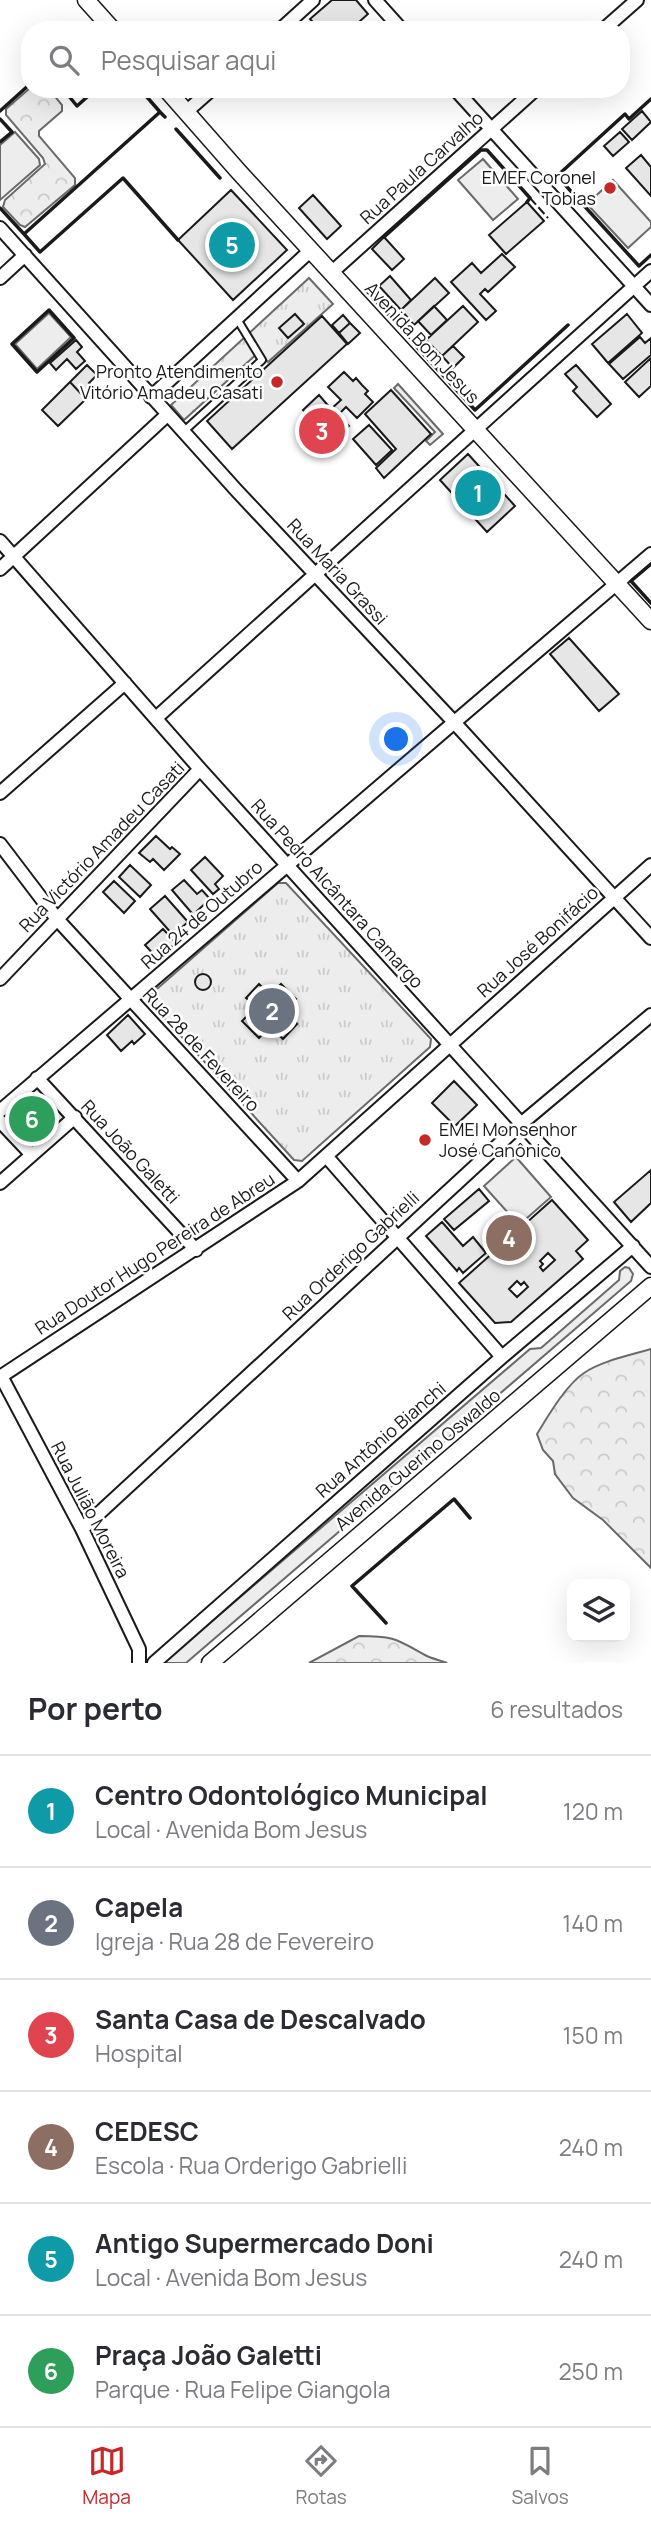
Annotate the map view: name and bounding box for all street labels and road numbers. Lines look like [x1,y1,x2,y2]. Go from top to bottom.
street label: Rua Paula Carvalho [355,105,488,229]
street label: Avenida Bom Jesus [360,276,485,408]
street label: Rua Maria Grassi [282,513,393,630]
street label: Rua Victório Amadeu Casati [13,756,189,937]
street label: Rua Pedro Alcântara Camargo [246,794,429,993]
street label: Rua 24 de Outubro [135,855,267,974]
street label: Rua José Bonifácio [472,880,603,1002]
street label: Rua 28 de Fevereiro [138,982,265,1116]
street label: Rua João Galetti [76,1094,185,1208]
street label: Rua Doutor Hugo Pereira de Abreu [30,1167,279,1340]
street label: Rua Orderigo Gabrielli [277,1185,424,1325]
street label: Rua Antônio Bianchi [310,1376,451,1502]
street label: Avenida Guerino Oswaldo [329,1383,505,1536]
street label: Rua Julião Moreira [46,1437,136,1582]

